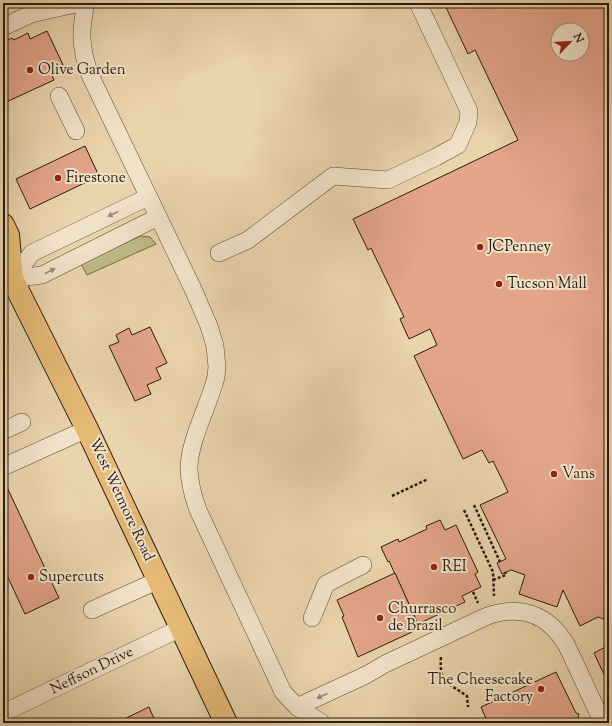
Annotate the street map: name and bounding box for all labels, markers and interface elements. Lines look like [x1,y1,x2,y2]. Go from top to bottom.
north arrow [550,22,590,62]
text: N [569,30,587,46]
place label: Olive Garden [38,60,126,81]
marker: Olive Garden [25,65,35,75]
place label: Firestone [66,168,126,189]
marker: Firestone [53,173,63,183]
one-way arrow [107,211,119,217]
place label: JCPenney [487,237,552,258]
marker: JCPenney [475,242,485,252]
one-way arrow [44,268,56,274]
place label: Tucson Mall [507,274,587,295]
marker: Tucson Mall [494,279,504,289]
street label: West Wetmore Road [83,435,159,565]
place label: Vans [562,464,595,485]
marker: Vans [549,469,559,479]
place label: REI [442,557,467,578]
marker: REI [429,562,439,572]
place label: Supercuts [39,567,104,588]
marker: Supercuts [26,572,36,582]
place label: Churrasco de Brazil [388,599,456,637]
marker: Churrasco de Brazil [375,613,385,623]
street label: Neffson Drive [47,642,137,700]
place label: The Cheesecake Factory [427,670,534,708]
marker: The Cheesecake Factory [536,684,546,694]
one-way arrow [316,693,328,699]

